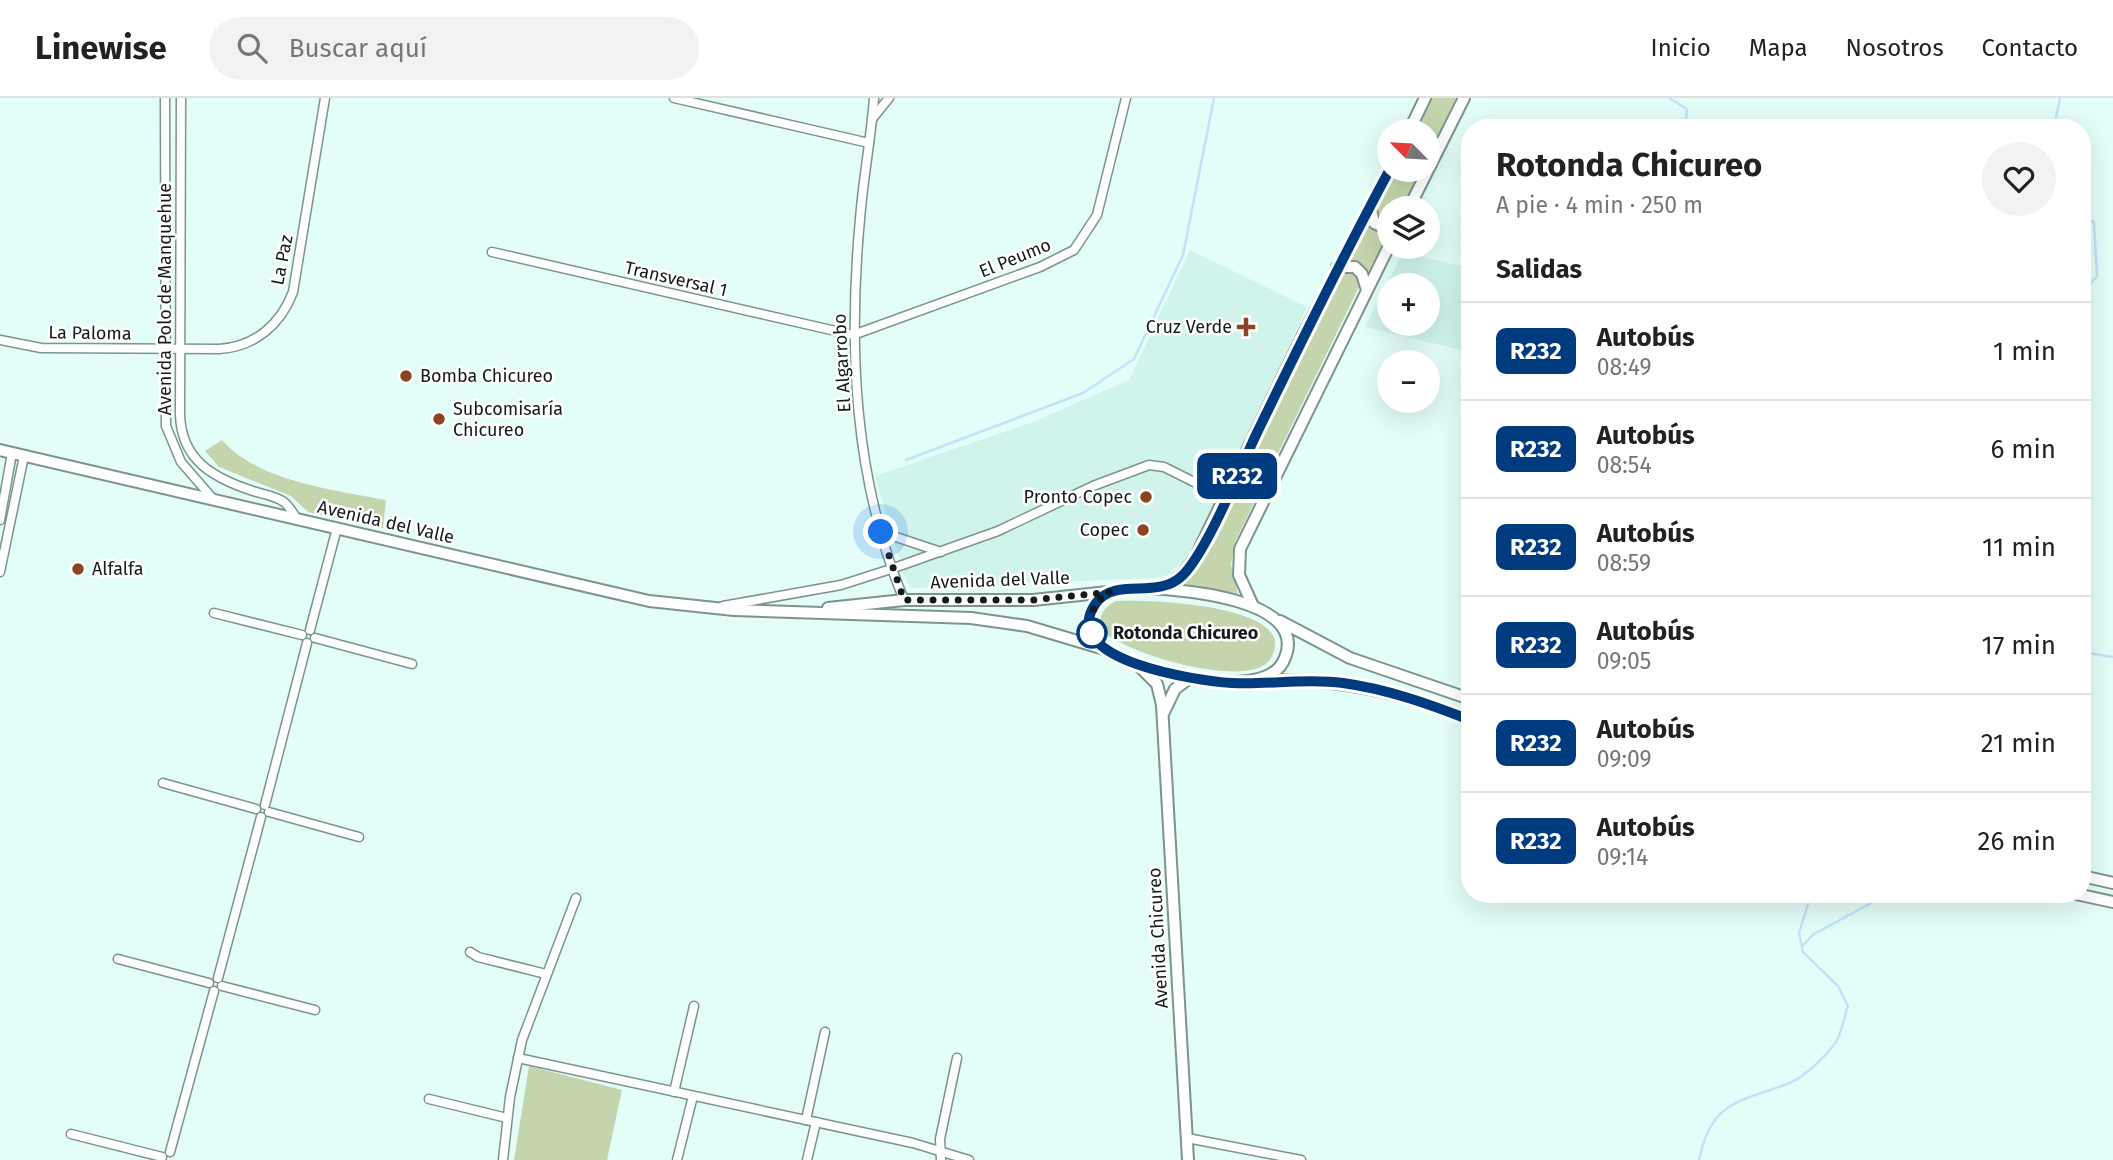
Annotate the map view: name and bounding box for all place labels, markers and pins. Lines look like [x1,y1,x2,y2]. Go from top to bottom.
place label: Cruz Verde [1146,316,1232,338]
marker: Cruz Verde [1238,319,1254,335]
place label: Bomba Chicureo [420,365,553,387]
marker: Bomba Chicureo [398,368,414,384]
place label: Subcomisaría Chicureo [453,398,563,441]
marker: Subcomisaría Chicureo [431,411,447,427]
place label: Pronto Copec [1024,486,1132,508]
marker: Pronto Copec [1138,489,1154,505]
place label: Copec [1080,519,1129,541]
marker: Copec [1135,522,1151,538]
place label: Alfalfa [92,558,144,580]
marker: Alfalfa [70,561,86,577]
marker: Rotonda Chicureo [1077,618,1107,648]
place label: Rotonda Chicureo [1113,622,1258,644]

